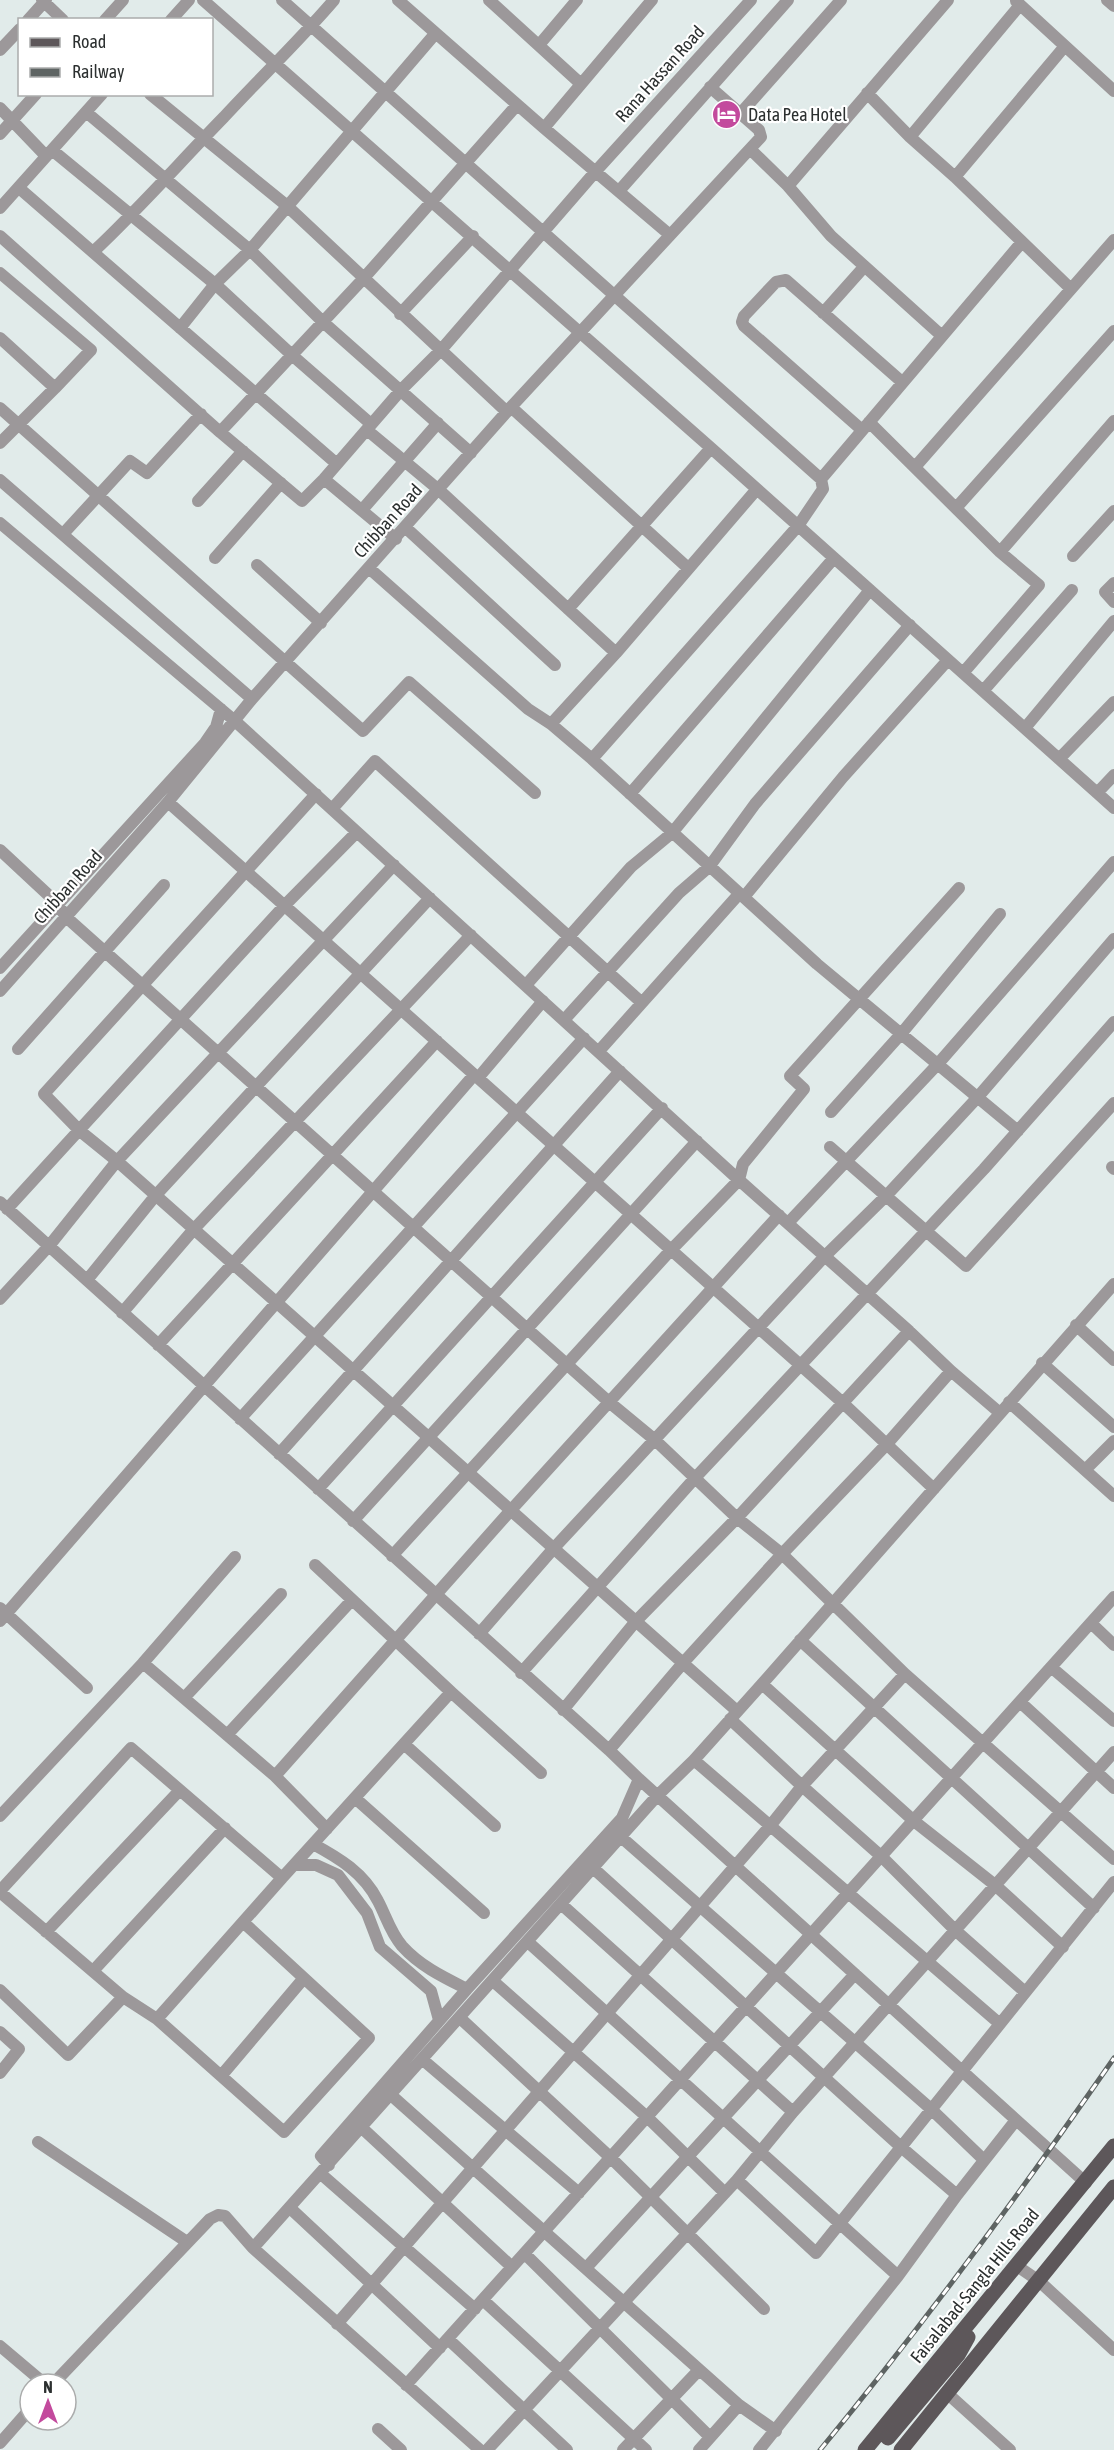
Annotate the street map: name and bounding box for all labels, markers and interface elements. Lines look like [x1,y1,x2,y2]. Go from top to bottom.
legend [18,18,213,96]
street label: Rana Hassan Road [611,21,708,126]
text: Road [72,31,106,52]
text: Railway [72,61,124,82]
hotel icon: Data Pea Hotel [711,99,743,131]
place label: Data Pea Hotel [748,104,847,125]
street label: Chibban Road [349,479,426,562]
street label: Chibban Road [29,845,106,928]
street label: Faisalabad-Sangla Hills Road [906,2204,1043,2367]
north arrow [18,2372,78,2432]
text: N [43,2378,53,2396]

